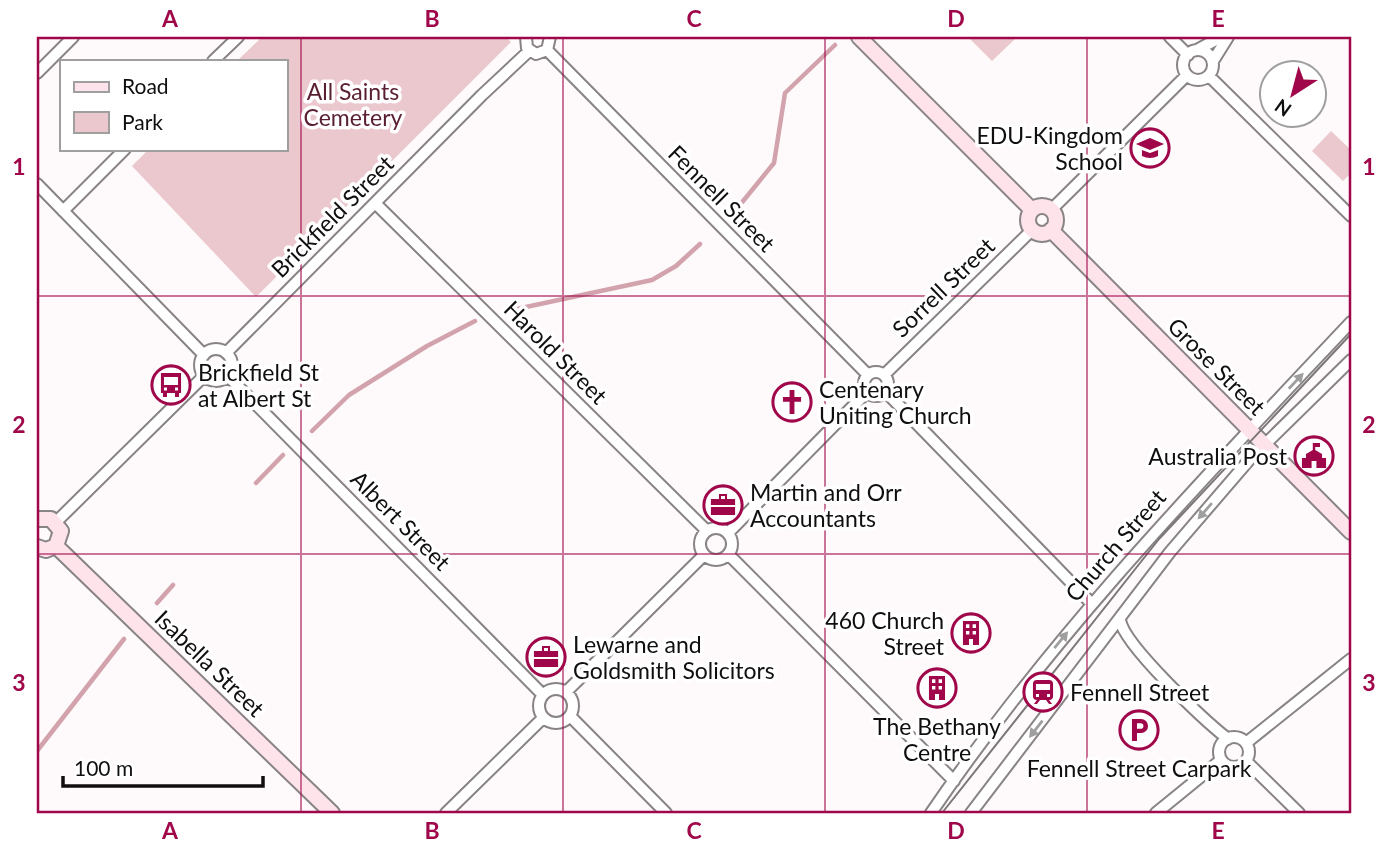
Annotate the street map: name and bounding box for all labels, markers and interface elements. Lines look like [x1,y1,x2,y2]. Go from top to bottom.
text: A [161,4,179,32]
text: B [424,4,440,32]
text: C [686,4,702,32]
text: D [947,4,965,32]
text: E [1211,4,1225,32]
legend [60,60,287,150]
north arrow [1258,60,1328,130]
text: Road [122,73,169,98]
park label: All Saints Cemetery [304,77,403,131]
text: N [1270,95,1295,122]
text: Park [122,109,163,134]
place label: EDU-Kingdom School [977,121,1123,175]
school or university icon: EDU-Kingdom School [1129,127,1171,169]
street label: Fennell Street [663,139,782,258]
street label: Brickfield Street [265,149,399,283]
text: 1 [12,152,26,180]
text: 1 [1362,152,1376,180]
street label: Sorrell Street [886,231,1000,343]
street label: Harold Street [499,295,614,410]
street label: Grose Street [1163,312,1272,421]
place label: Brickfield St at Albert St [198,358,320,412]
bus stop icon: Brickfield St at Albert St [150,364,192,406]
one-way arrow [1287,372,1304,389]
place label: Centenary Uniting Church [819,375,972,429]
church icon: Centenary Uniting Church [771,381,813,423]
text: 2 [12,410,26,438]
text: 2 [1362,410,1376,438]
public building icon: Australia Post [1293,435,1335,477]
place label: Australia Post [1148,442,1288,470]
street label: Albert Street [345,464,457,576]
place label: Martin and Orr Accountants [750,478,902,532]
street label: Church Street [1059,483,1172,607]
office icon: Martin and Orr Accountants [702,484,744,526]
one-way arrow [1198,502,1213,519]
street label: Isabella Street [149,604,271,723]
place label: 460 Church Street [825,606,945,660]
building icon: 460 Church Street [950,612,992,654]
place label: Lewarne and Goldsmith Solicitors [573,630,775,684]
one-way arrow [1054,631,1069,649]
office icon: Lewarne and Goldsmith Solicitors [525,636,567,678]
building icon: The Bethany Centre [916,667,958,709]
text: 3 [12,668,26,696]
text: 3 [1362,668,1376,696]
station icon: Fennell Street [1022,671,1064,713]
place label: Fennell Street [1070,678,1210,706]
parking icon: Fennell Street Carpark [1118,709,1160,751]
place label: The Bethany Centre [873,712,1001,766]
one-way arrow [1028,719,1043,737]
scale bar [63,745,262,789]
place label: Fennell Street Carpark [1027,754,1252,782]
text: 100 m [74,755,133,780]
text: A [161,816,179,844]
text: B [424,816,440,844]
text: C [686,816,702,844]
text: D [947,816,965,844]
text: E [1211,816,1225,844]

